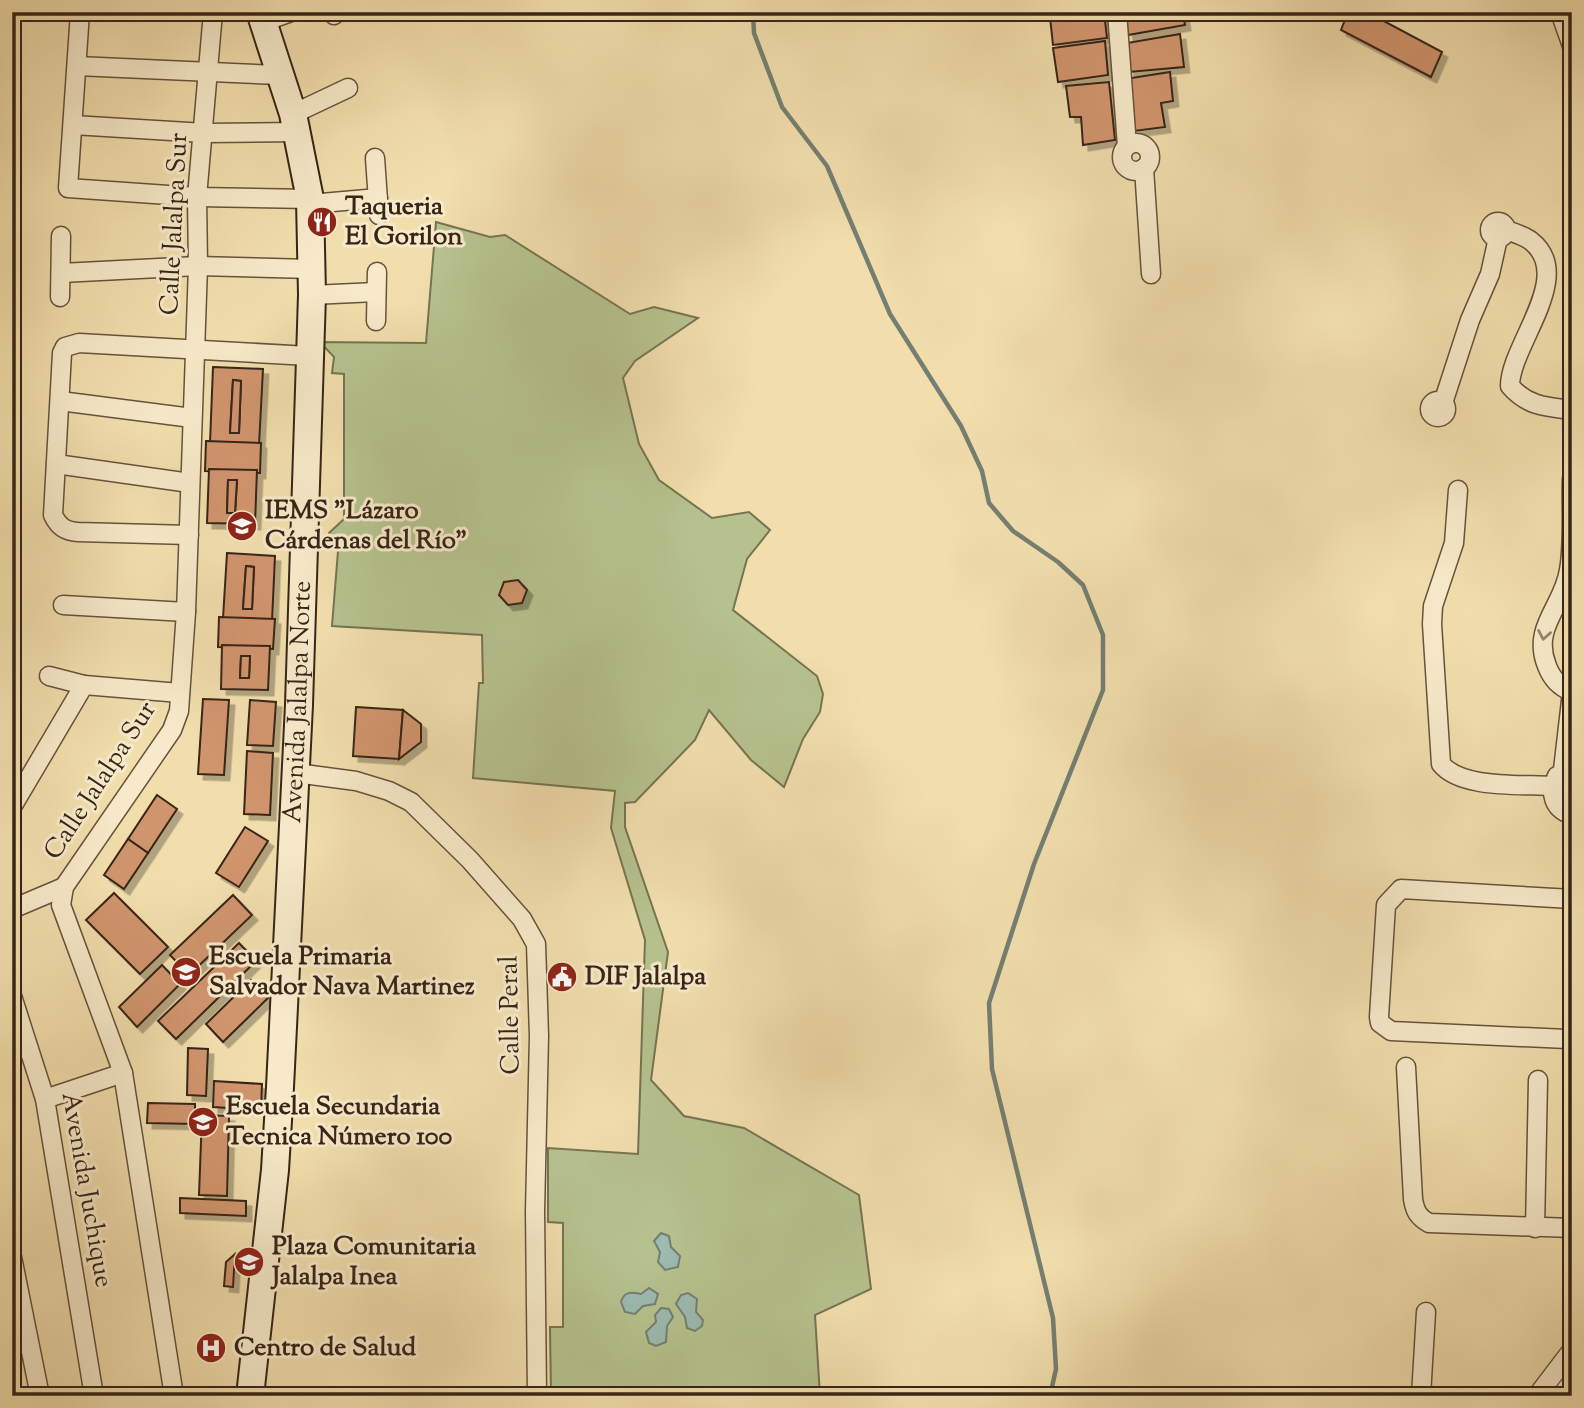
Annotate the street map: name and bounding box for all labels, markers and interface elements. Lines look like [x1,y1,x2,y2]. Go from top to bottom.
street label: Calle Jalalpa Sur [152,132,198,316]
place label: Taqueria El Gorilon [345,189,463,256]
restaurant icon: Taqueria El Gorilon [305,205,339,239]
place label: IEMS "Lázaro Cárdenas del Río" [265,493,467,560]
school or university icon: IEMS "Lázaro Cárdenas del Río" [225,509,259,543]
street label: Avenida Jalalpa Norte [275,580,321,824]
one-way arrow [1537,629,1552,641]
street label: Calle Jalalpa Sur [36,694,166,868]
place label: Escuela Primaria Salvador Nava Martinez [209,939,475,1006]
school or university icon: Escuela Primaria Salvador Nava Martinez [169,955,203,989]
street label: Calle Peral [491,955,531,1075]
place label: DIF Jalalpa [585,959,706,996]
public building icon: DIF Jalalpa [545,960,579,994]
place label: Escuela Secundaria Tecnica Número 100 [226,1089,453,1156]
street label: Avenida Juchique [51,1090,121,1290]
school or university icon: Escuela Secundaria Tecnica Número 100 [186,1105,220,1139]
place label: Plaza Comunitaria Jalalpa Inea [270,1229,476,1296]
school or university icon: Plaza Comunitaria Jalalpa Inea [232,1245,266,1279]
place label: Centro de Salud [234,1330,416,1367]
hospital icon: Centro de Salud [194,1331,228,1365]

